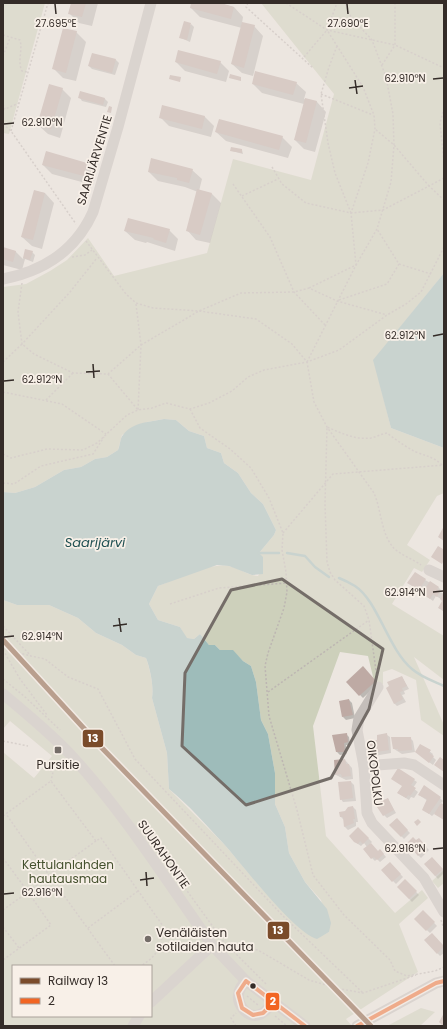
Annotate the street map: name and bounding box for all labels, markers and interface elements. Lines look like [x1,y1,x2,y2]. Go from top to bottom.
text: 27.695°E [35,16,77,31]
text: 27.690°E [327,16,369,31]
text: 62.910°N [384,71,426,86]
street label: SAARIJÄRVENTIE [72,113,116,207]
text: 62.910°N [21,115,63,130]
text: 62.912°N [385,328,425,343]
text: 62.912°N [22,372,62,387]
water label: Saarijärvi [65,533,126,552]
text: 62.914°N [384,585,426,600]
text: 62.914°N [21,629,63,644]
line badge: 13 [82,729,104,748]
text: 13 [88,730,99,746]
street label: OIKOPOLKU [363,739,387,807]
marker: Pursitie [53,745,63,755]
place label: Pursitie [36,756,80,773]
street label: SUURAHONTIE [134,816,194,892]
text: 62.916°N [384,841,426,856]
park label: Kettulanlahden hautausmaa [22,856,114,887]
text: 62.916°N [21,885,63,900]
line badge: 13 [267,921,290,940]
text: 13 [273,922,284,938]
place label: Venäläisten sotilaiden hauta [156,924,254,955]
marker: Venäläisten sotilaiden hauta [143,934,153,944]
legend [12,965,152,1017]
text: Railway 13 [48,972,108,989]
unlabelled marker [248,981,258,991]
text: 2 [48,992,55,1009]
line badge: 2 [265,992,280,1011]
text: 2 [270,993,276,1009]

